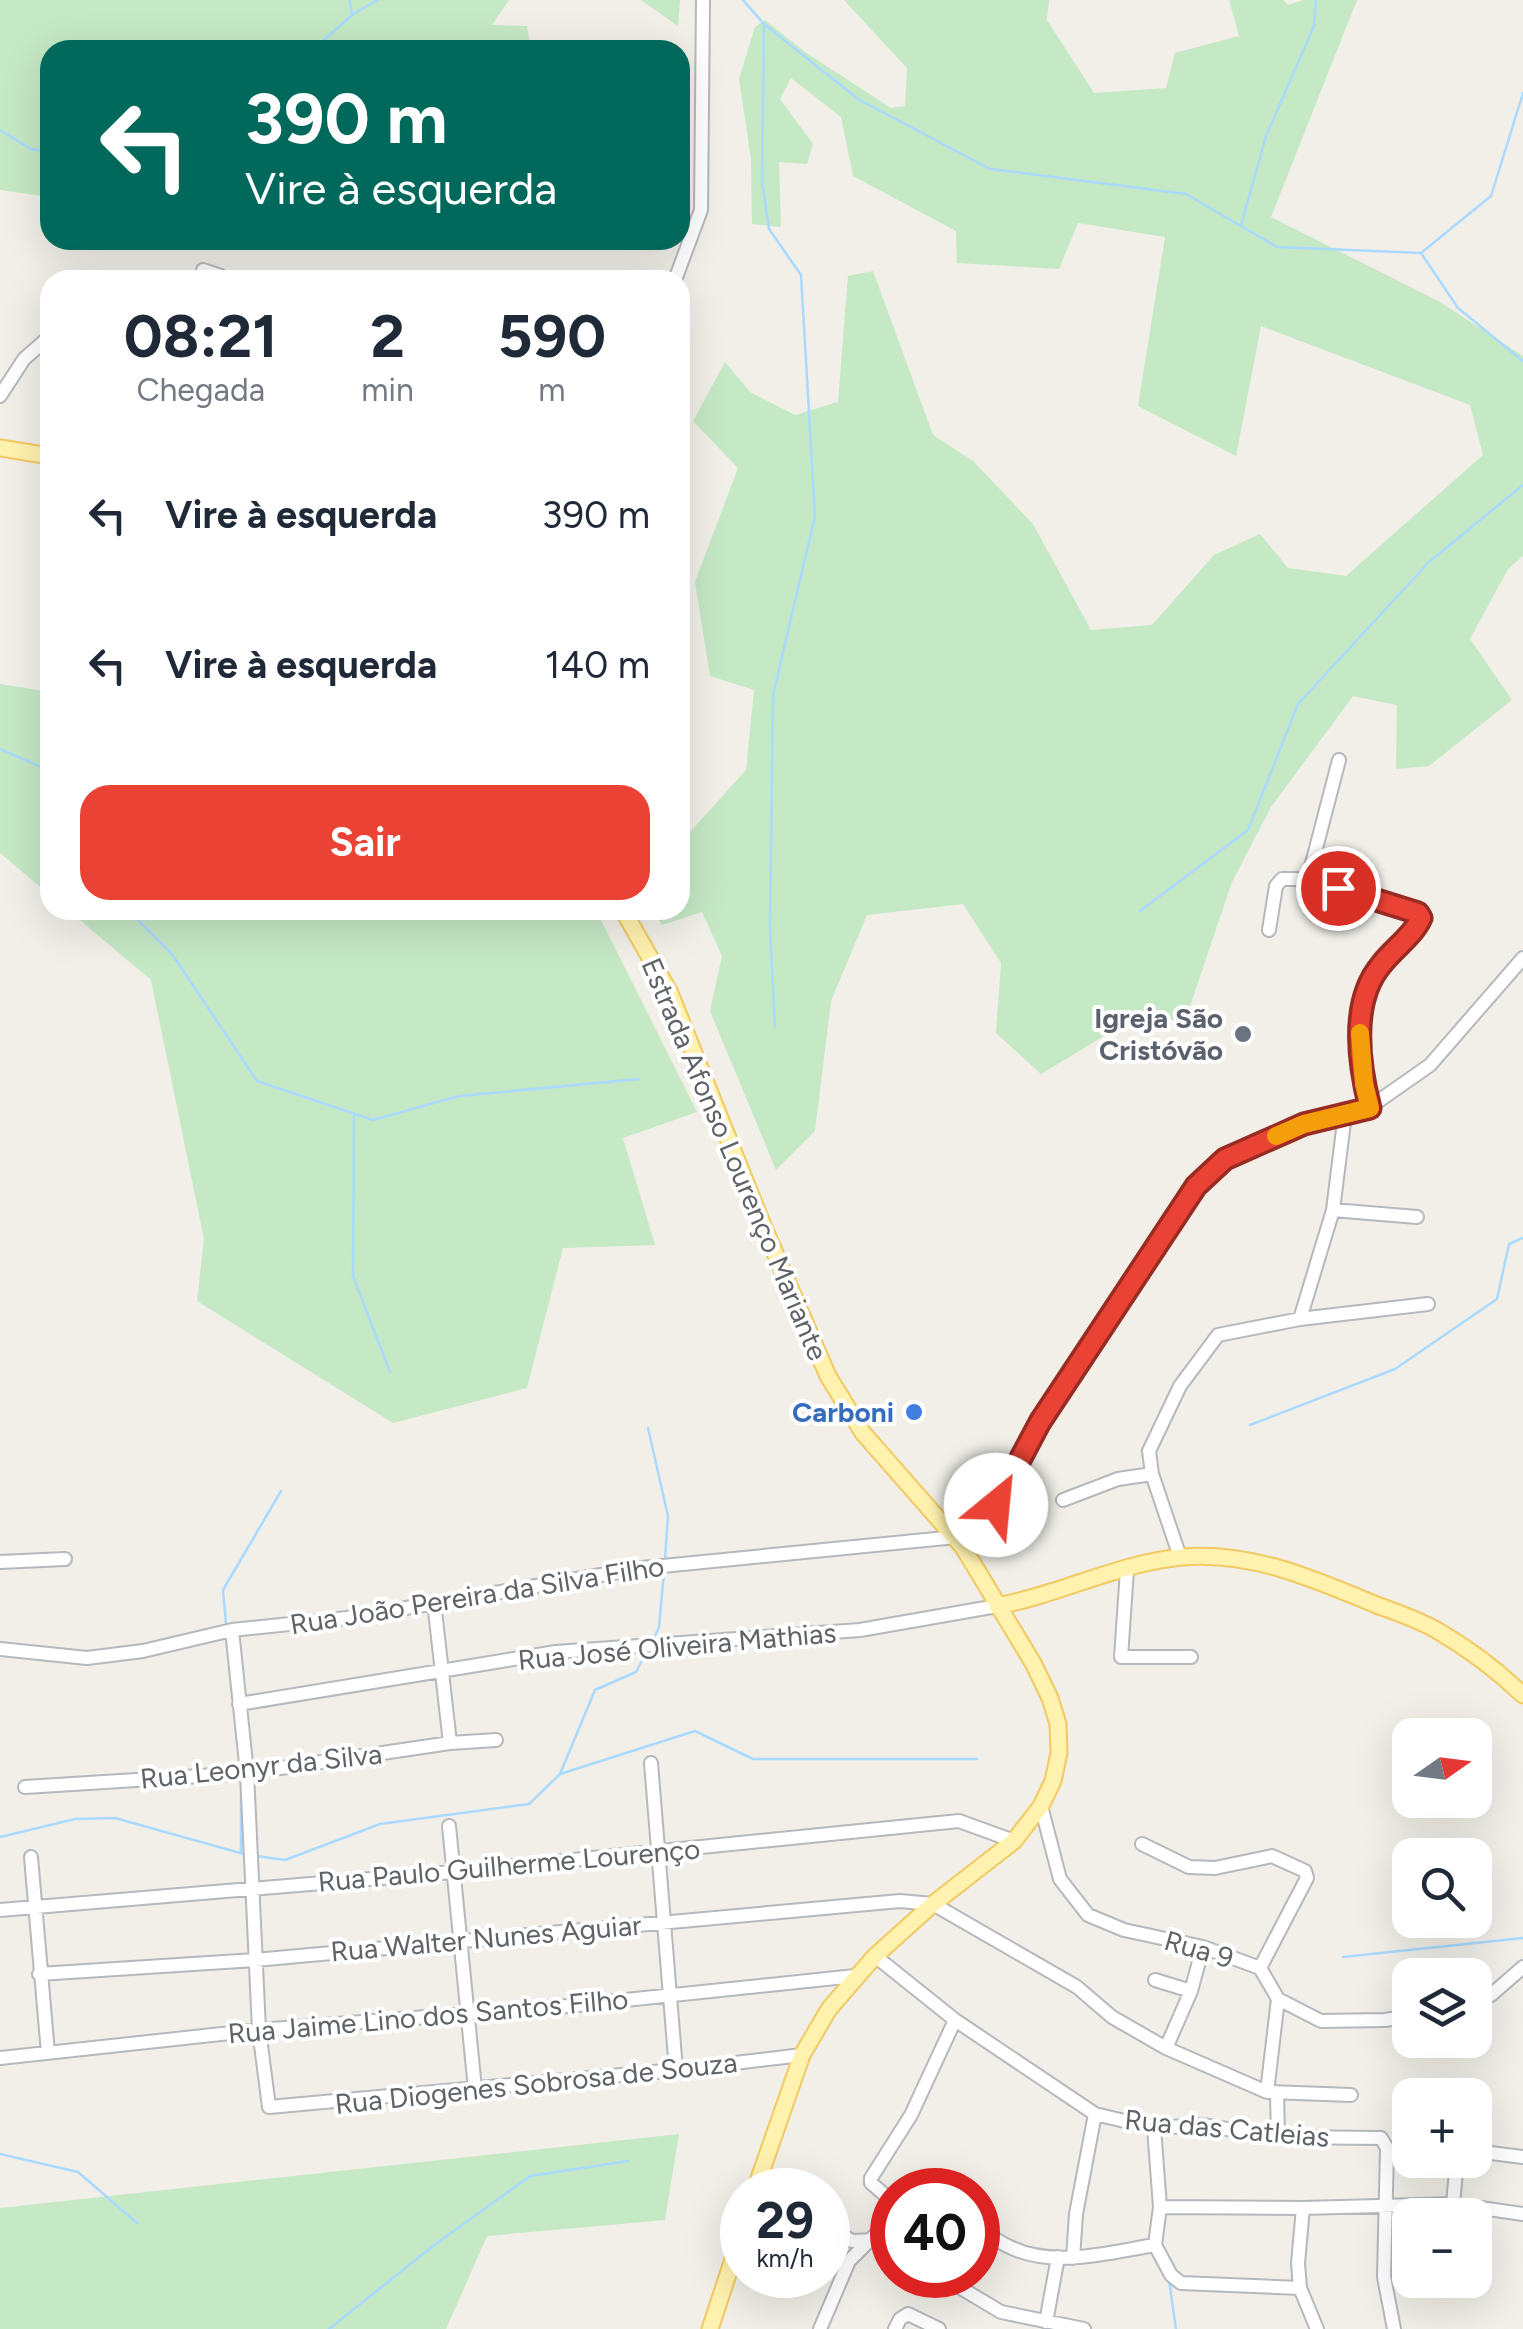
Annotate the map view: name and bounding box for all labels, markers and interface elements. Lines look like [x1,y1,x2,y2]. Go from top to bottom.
text: 390 m [245,76,448,161]
icon: left [80,80,210,210]
text: Vire à esquerda [245,161,557,215]
text: 08:21 [124,300,278,372]
text: 2 [370,300,405,372]
text: 590 [498,300,606,372]
text: Chegada [136,371,265,409]
text: min [361,371,414,409]
text: m [538,371,566,409]
icon: left [80,488,135,543]
text: Vire à esquerda [165,492,437,538]
text: 390 m [542,492,650,538]
icon: left [80,638,135,693]
text: Vire à esquerda [165,642,437,688]
text: 140 m [545,642,650,688]
button: Sair [80,785,650,900]
pin [1296,846,1381,931]
icon: arrive [1311,861,1366,916]
street label: Estrada Afonso Lourenço Mariante [635,953,835,1365]
place label: Igreja São Cristóvão [1094,1001,1223,1067]
marker: Igreja São Cristóvão [1232,1023,1254,1045]
place label: Carboni [792,1395,894,1429]
marker: Carboni [903,1401,925,1423]
position arrow [944,1453,1048,1557]
street label: Rua João Pereira da Silva Filho [288,1549,666,1641]
street label: Rua José Oliveira Mathias [516,1615,838,1677]
north arrow [1392,1718,1492,1818]
map controls [1392,1718,1492,2298]
street label: Rua Leonyr da Silva [138,1736,384,1796]
street label: Rua Paulo Guilherme Lourenço [316,1831,702,1899]
button: search [1392,1838,1492,1938]
street label: Rua Walter Nunes Aguiar [329,1907,643,1969]
street label: Rua 9 [1161,1923,1237,1975]
button: layers [1392,1958,1492,2058]
street label: Rua Jaime Lino dos Santos Filho [226,1982,630,2050]
street label: Rua Diogenes Sobrosa de Souza [333,2045,739,2121]
button: + [1392,2078,1492,2178]
street label: Rua das Catleias [1123,2102,1331,2154]
speed limit sign: 40 [870,2168,1000,2298]
text: 29 [756,2190,814,2251]
button: − [1392,2198,1492,2298]
text: km/h [756,2243,814,2273]

